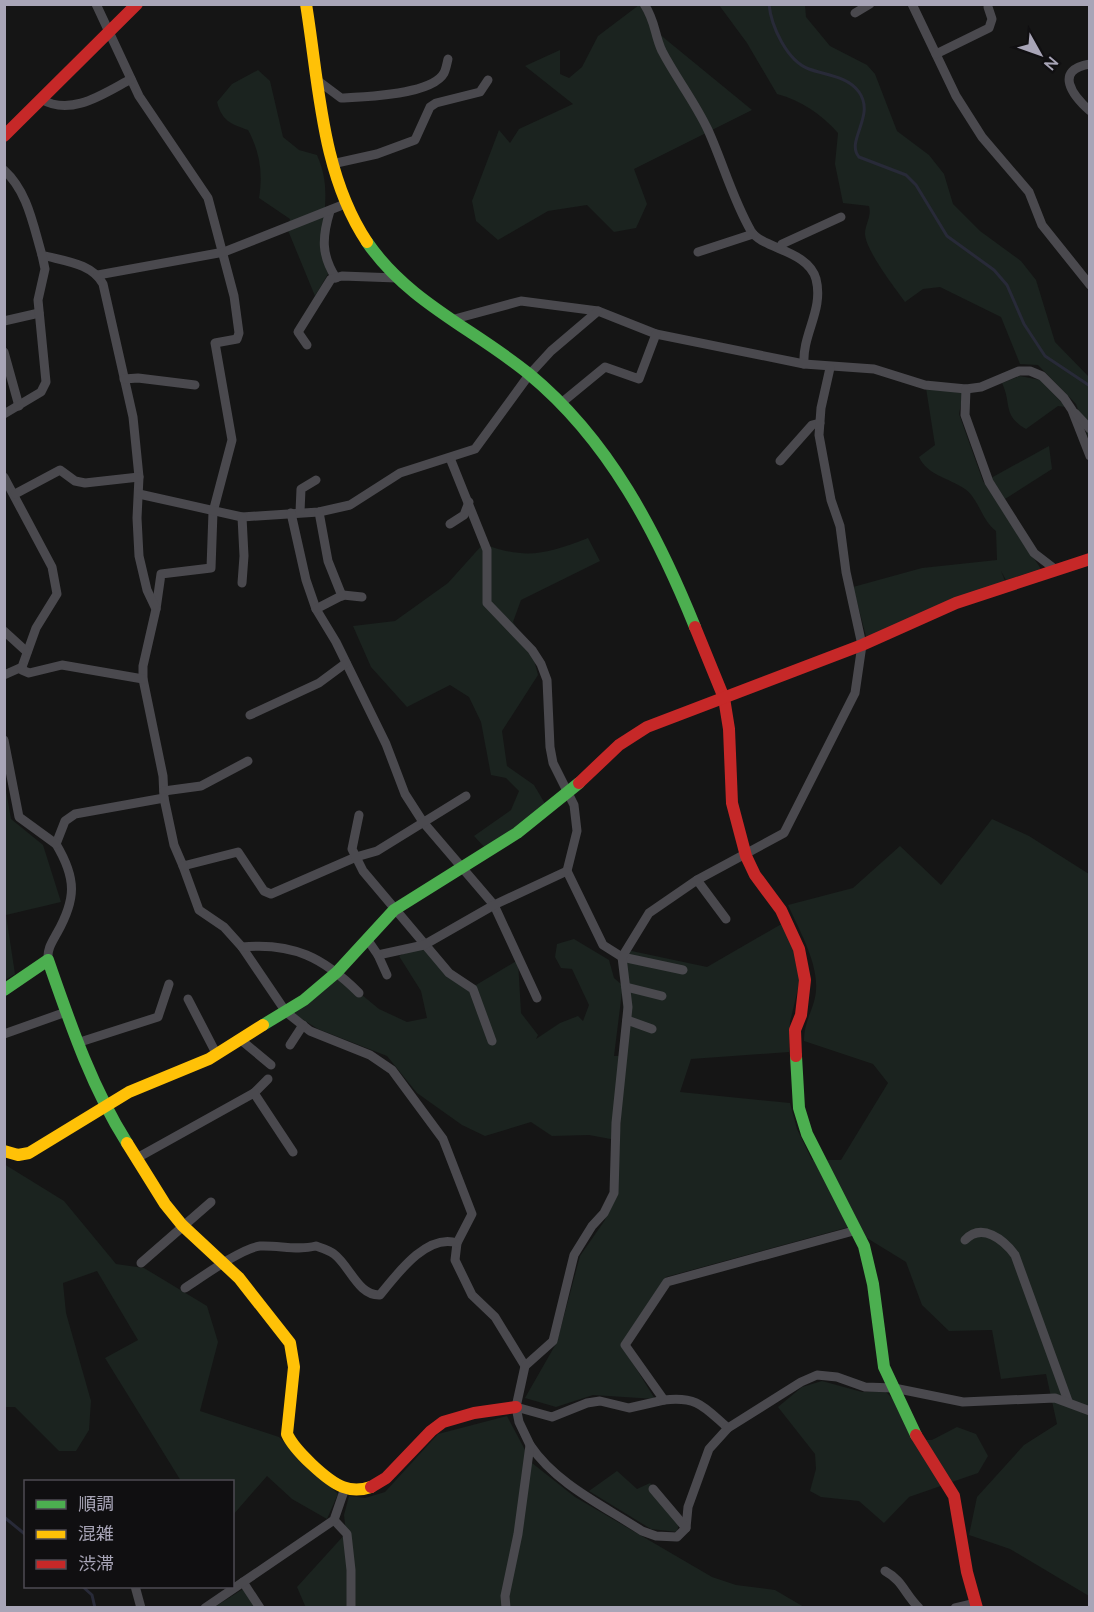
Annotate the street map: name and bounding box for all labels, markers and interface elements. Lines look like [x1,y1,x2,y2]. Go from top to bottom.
north arrow [1010,24,1070,84]
text: N [1040,53,1063,75]
legend [24,1480,234,1588]
text: 順調 [78,1492,114,1515]
text: 混雑 [78,1522,114,1545]
text: 渋滞 [78,1552,114,1575]

